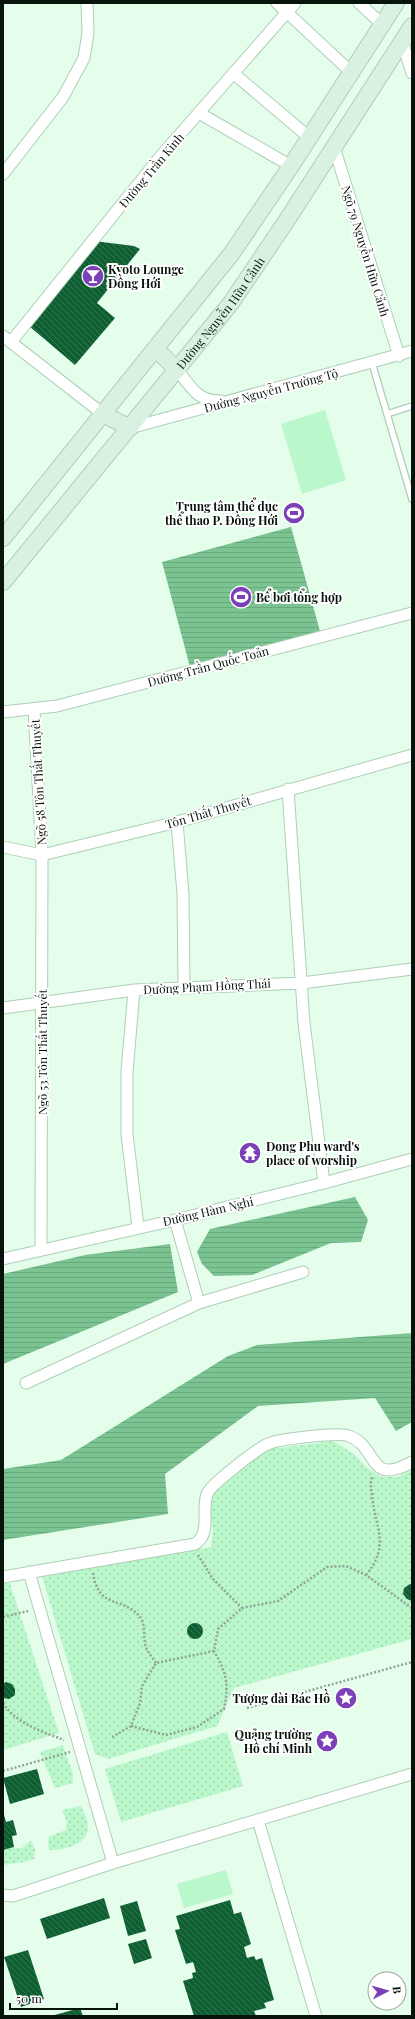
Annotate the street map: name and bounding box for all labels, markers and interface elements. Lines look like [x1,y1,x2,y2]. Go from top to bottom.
street label: Đường Trần Kinh [115,129,187,211]
street label: Ngõ 79 Nguyễn Hữu Cảnh [338,184,394,318]
street label: Đường Nguyễn Hữu Cảnh [172,254,268,372]
place label: Kyoto Lounge Đồng Hới [108,261,184,291]
bar icon: Kyoto Lounge Đồng Hới [80,263,106,289]
street label: Đường Nguyễn Trường Tộ [202,364,340,416]
place label: Trung tâm thể dục thể thao P. Đồng Hới [164,497,278,528]
sports icon: Trung tâm thể dục thể thao P. Đồng Hới [281,500,307,526]
sports icon: Bể bơi tổng hợp [228,584,254,610]
place label: Bể bơi tổng hợp [256,588,342,605]
street label: Đường Trần Quốc Toản [146,642,270,690]
street label: Ngõ 58 Tôn Thất Thuyết [27,718,49,845]
street label: Tôn Thất Thuyết [163,792,253,832]
street label: Đường Phạm Hồng Thái [143,975,272,997]
street label: Ngõ 53 Tôn Thất Thuyết [34,989,50,1115]
place label: Dong Phu ward's place of worship [266,1138,360,1168]
temple icon: Dong Phu ward's place of worship [237,1140,263,1166]
street label: Đường Hàm Nghi [161,1193,255,1229]
place icon: Tượng đài Bác Hồ [333,1685,359,1711]
place label: Tượng đài Bác Hồ [233,1688,330,1706]
place label: Quảng trường Hồ chí Minh [235,1726,313,1756]
place icon: Quảng trường Hồ chí Minh [314,1728,340,1754]
north arrow [367,1971,407,2011]
scale bar [10,1985,117,2011]
text: B [390,1985,405,1995]
text: 50 m [16,1990,42,2006]

